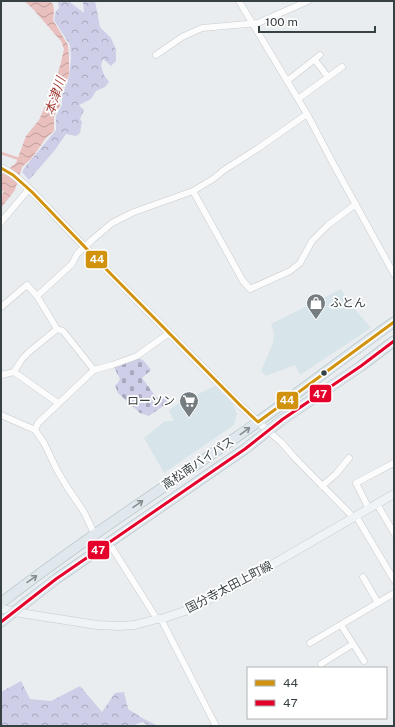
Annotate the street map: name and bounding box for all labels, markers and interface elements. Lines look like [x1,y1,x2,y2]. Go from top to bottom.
scale bar [259,8,375,34]
text: 100 m [265,15,298,29]
water label: 本津川 [42,73,69,117]
line badge: 44 [85,250,108,269]
text: 44 [90,253,104,265]
shop icon: ふとん [305,292,327,320]
place label: ふとん [330,296,366,310]
unlabelled marker [319,368,329,378]
line badge: 47 [309,384,332,403]
text: 47 [313,388,327,400]
supermarket icon: ローソン [178,390,200,418]
line badge: 44 [276,391,299,410]
place label: ローソン [127,394,175,408]
text: 44 [280,394,294,406]
one-way arrow [240,427,251,435]
street label: 高松南バイパス [159,434,237,492]
one-way arrow [133,500,144,508]
line badge: 47 [87,540,110,560]
text: 47 [91,544,105,556]
street label: 国分寺太田上町線 [183,558,275,616]
one-way arrow [26,575,37,583]
legend [247,667,387,719]
text: 44 [283,676,299,690]
text: 47 [283,696,298,710]

